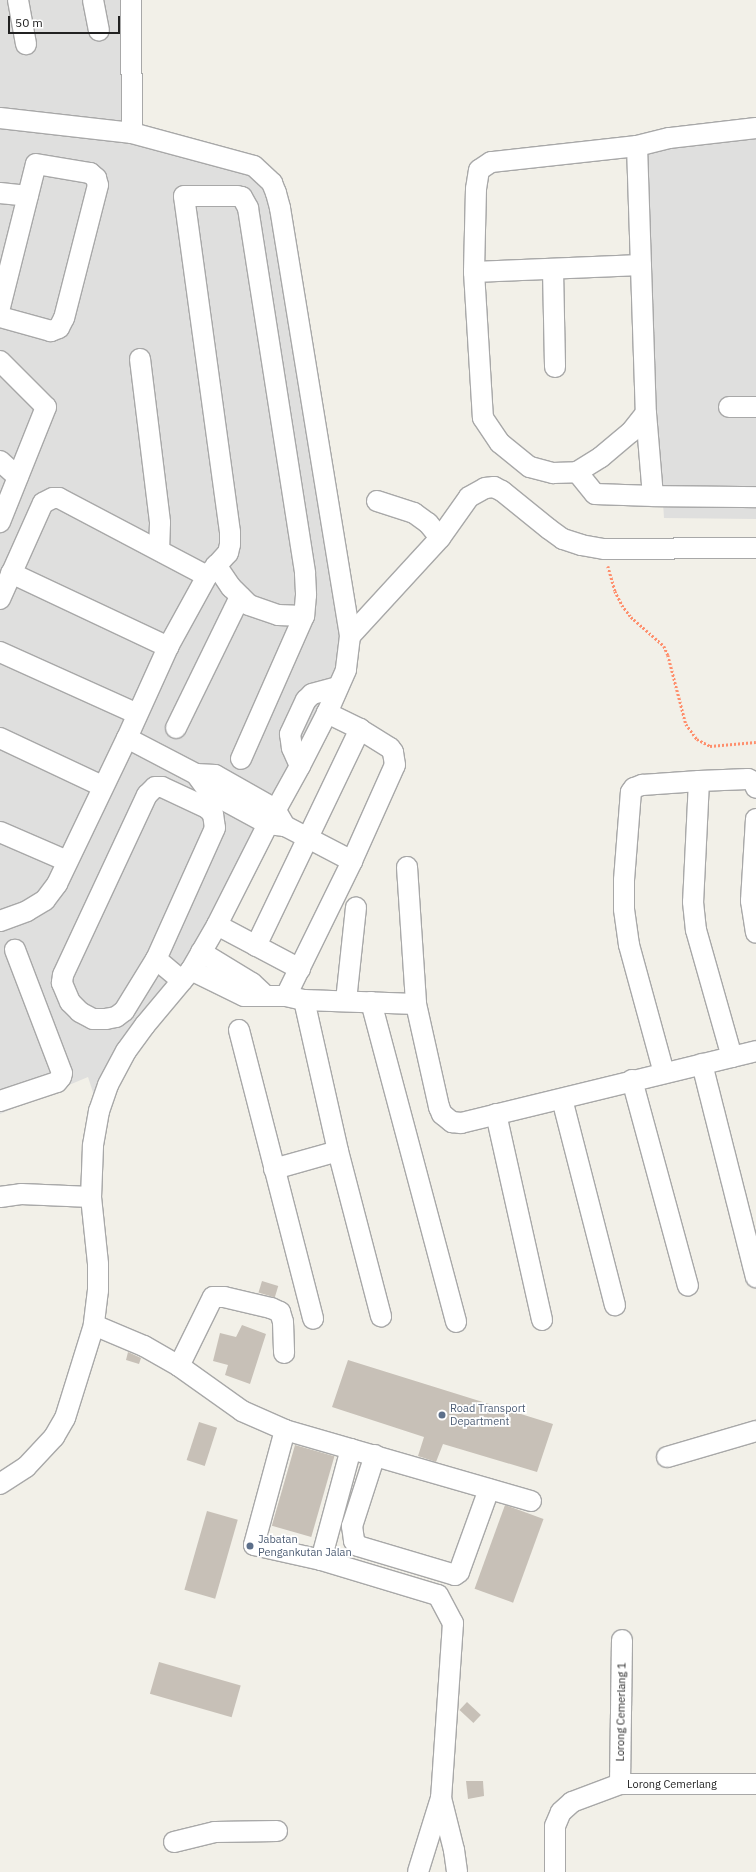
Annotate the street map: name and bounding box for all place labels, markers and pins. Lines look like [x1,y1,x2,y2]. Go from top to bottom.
place label: Road Transport Department [450,1402,526,1428]
marker: Road Transport Department [437,1410,447,1420]
place label: Jabatan Pengankutan Jalan [258,1533,352,1559]
marker: Jabatan Pengankutan Jalan [245,1541,255,1551]

